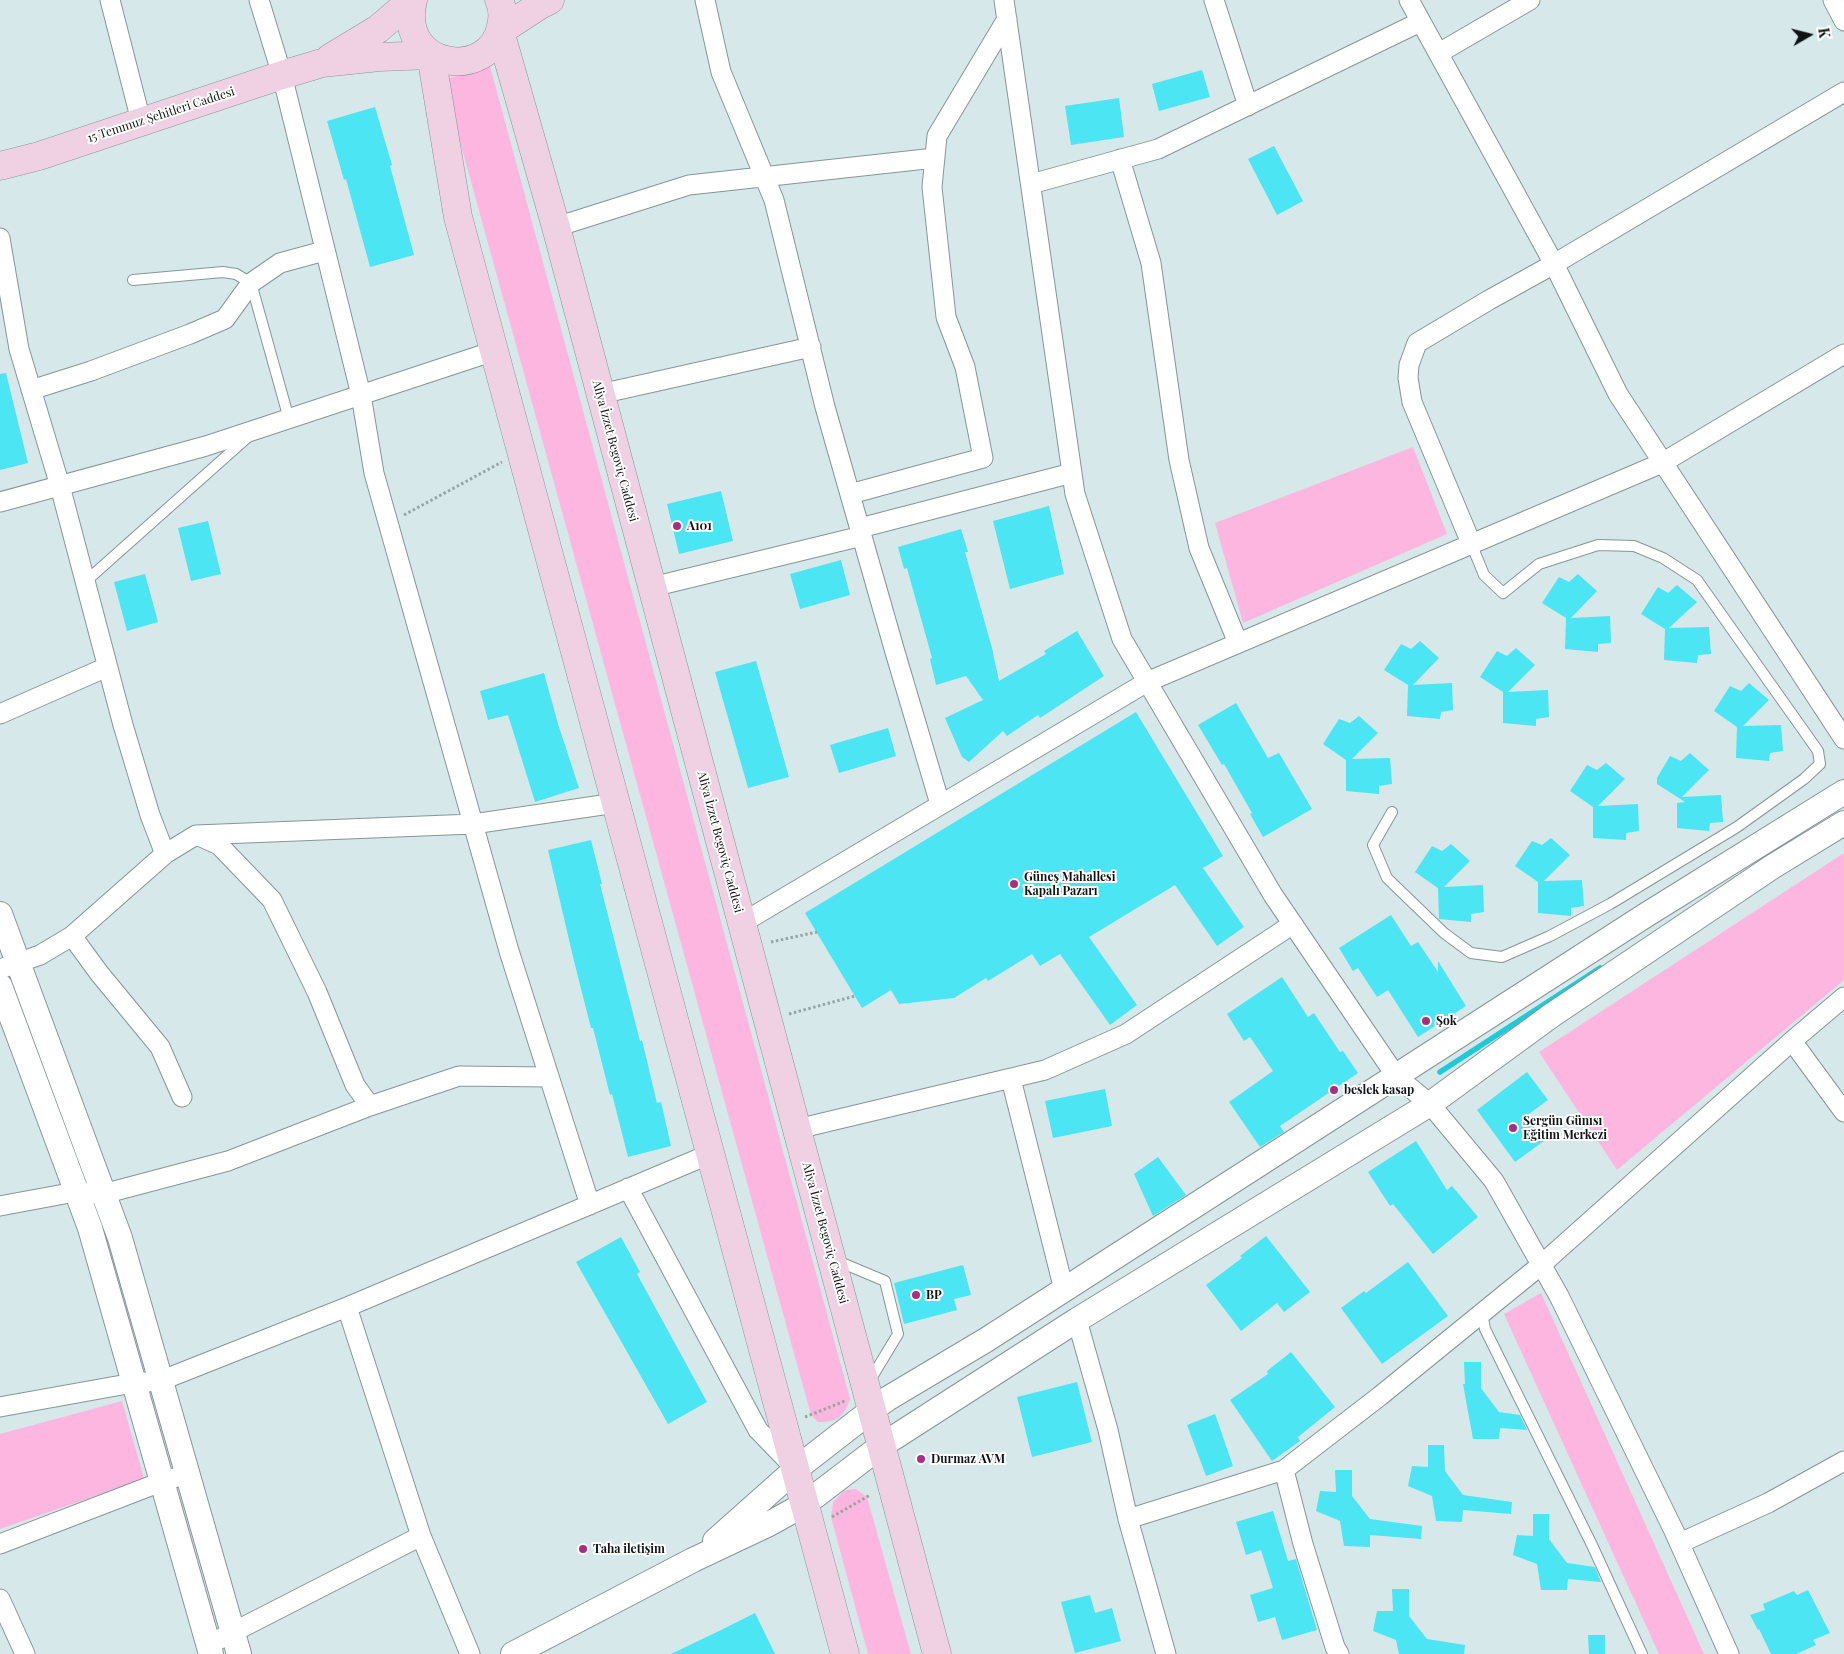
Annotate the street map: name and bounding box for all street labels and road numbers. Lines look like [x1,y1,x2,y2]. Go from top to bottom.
street label: 15 Temmuz Şehitleri Caddesi [86,84,236,146]
street label: Aliya İzzet Begoviç Caddesi [589,379,641,523]
street label: Aliya İzzet Begoviç Caddesi [694,770,746,914]
street label: Aliya İzzet Begoviç Caddesi [799,1161,851,1305]

